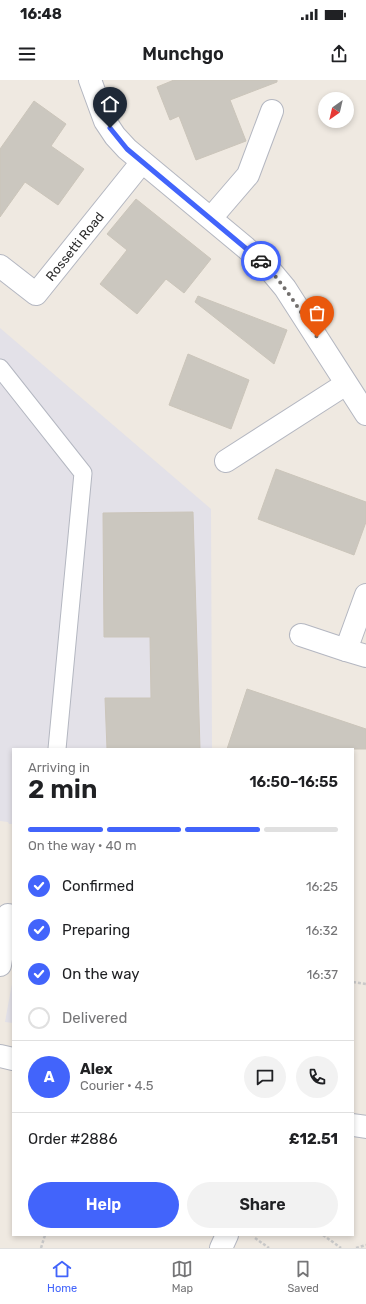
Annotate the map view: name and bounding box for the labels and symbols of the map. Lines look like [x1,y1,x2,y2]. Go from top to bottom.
pin [93,87,127,128]
north arrow [318,92,354,128]
street label: Rossetti Road [43,209,107,284]
courier [241,241,281,281]
pin [300,296,334,337]

